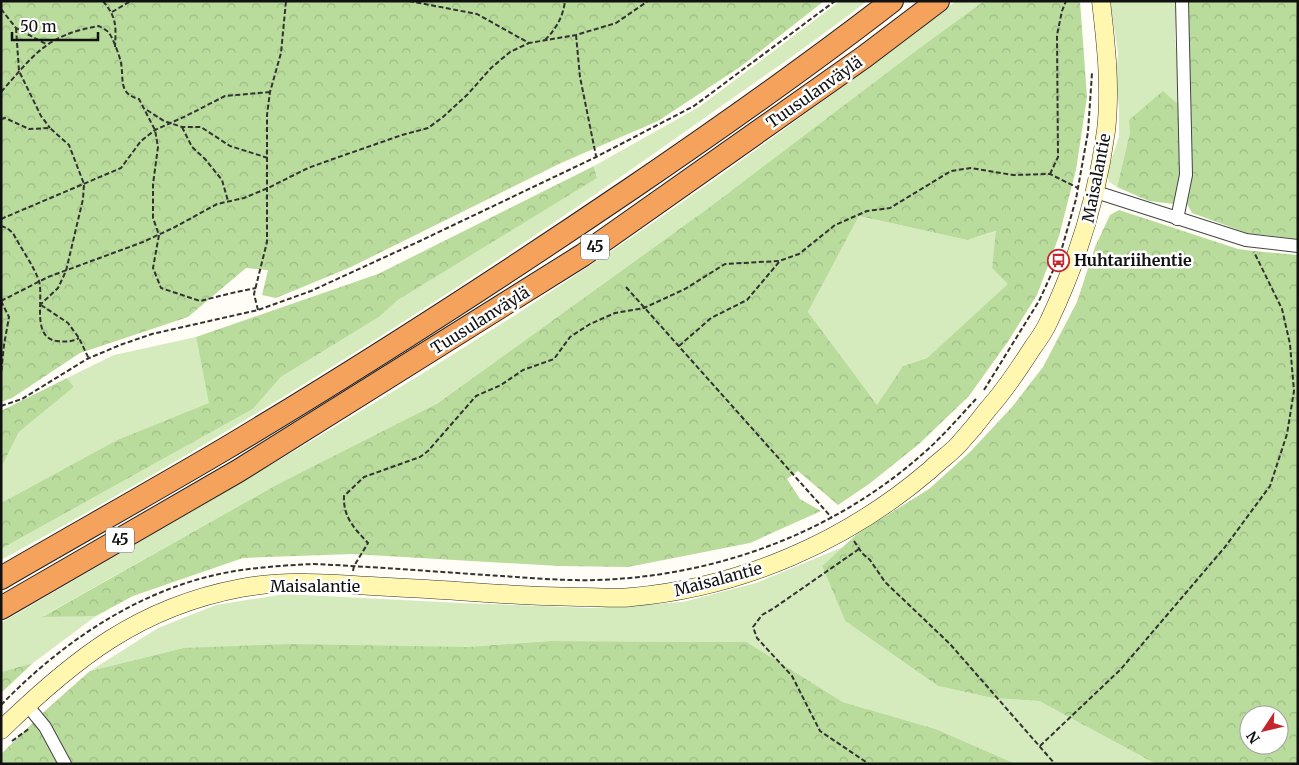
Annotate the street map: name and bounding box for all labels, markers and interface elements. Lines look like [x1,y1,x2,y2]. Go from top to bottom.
scale bar [12,10,99,42]
text: 50 m [20,17,57,36]
street label: Tuusulanväylä [762,51,866,132]
street label: Maisalantie [1078,132,1114,224]
road number: 45 [581,234,609,260]
bus stop icon: Huhtariihentie [1046,248,1070,272]
place label: Huhtariihentie [1074,250,1192,270]
street label: Tuusulanväylä [427,282,533,358]
road number: 45 [106,528,134,552]
street label: Maisalantie [672,558,764,600]
street label: Maisalantie [270,576,360,596]
north arrow [1239,705,1289,755]
text: N [1243,728,1264,747]

